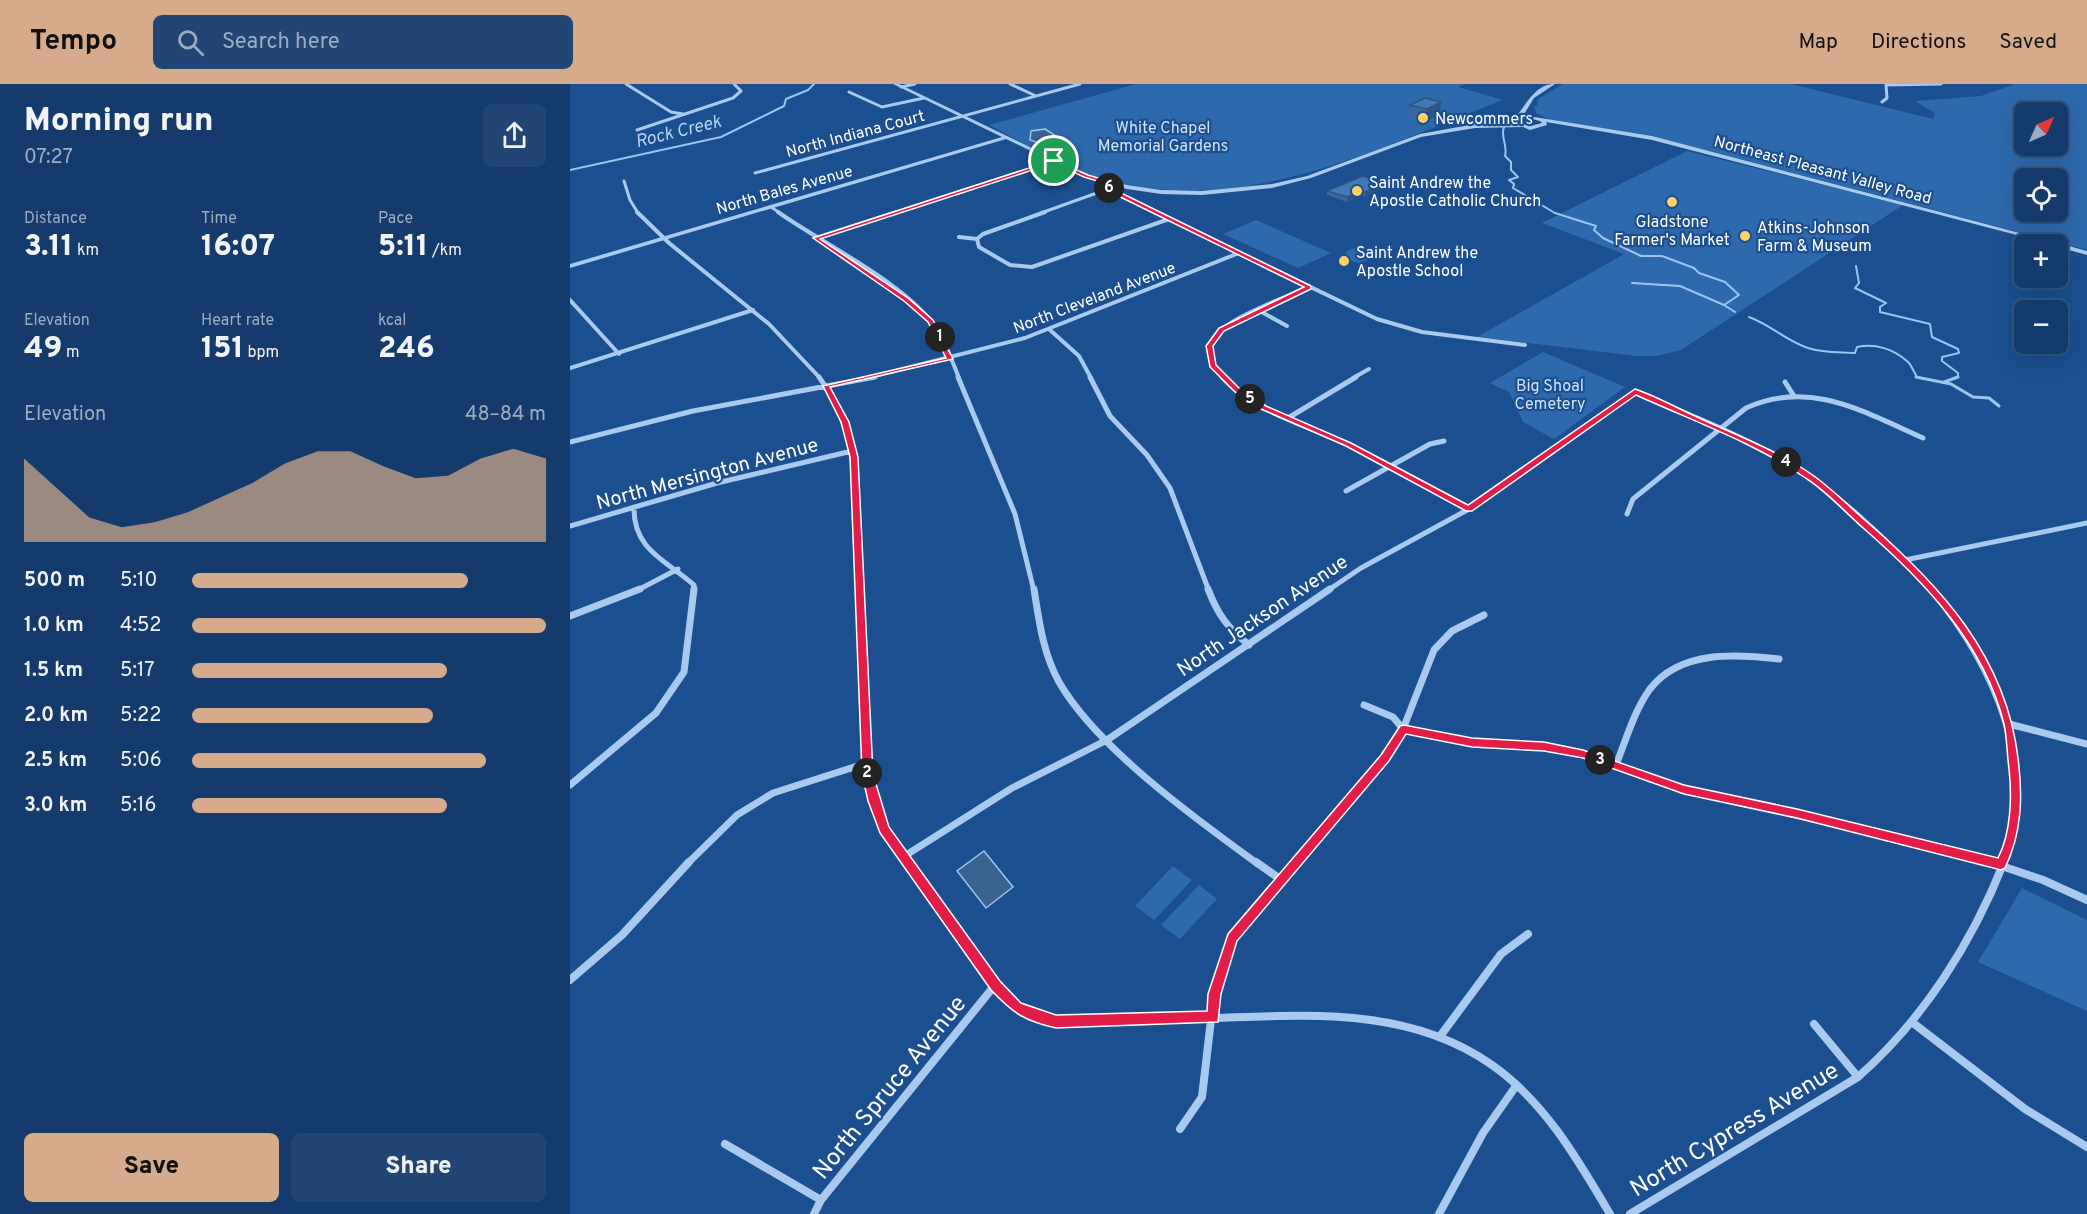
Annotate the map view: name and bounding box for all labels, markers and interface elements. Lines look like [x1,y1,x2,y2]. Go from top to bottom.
search box [153,15,573,69]
text: Tempo [30,24,117,60]
icon: search [174,26,207,59]
text: Search here [222,29,340,56]
text: Map [1798,29,1838,56]
text: Directions [1871,29,1966,56]
text: Saved [1999,29,2057,56]
text: Morning run [24,101,214,143]
north arrow [2014,102,2068,156]
map controls [2014,102,2068,354]
button: share [483,104,546,167]
street label: North Indiana Court [784,107,927,163]
water label: Rock Creek [633,110,725,154]
place label: Newcommers [1435,110,1533,130]
marker: Newcommers [1416,111,1430,125]
park label: White Chapel Memorial Gardens [1098,119,1228,157]
street label: Northeast Pleasant Valley Road [1711,132,1934,210]
pin [1028,135,1079,186]
icon: arrive [1037,144,1070,177]
text: 07:27 [24,145,73,171]
street label: North Bales Avenue [714,162,855,220]
button: locate [2014,168,2068,222]
pin: 6 [1094,173,1124,203]
place label: Saint Andrew the Apostle Catholic Church [1369,174,1541,212]
text: 6 [1104,178,1114,198]
marker: Saint Andrew the Apostle Catholic Church [1350,184,1364,198]
marker: Gladstone Farmer's Market [1665,195,1679,209]
text: Distance [24,209,87,229]
text: Time [201,209,237,229]
text: Pace [378,209,413,229]
place label: Gladstone Farmer's Market [1614,213,1730,251]
place label: Atkins-Johnson Farm & Museum [1757,219,1872,257]
text: 3.11 [24,229,73,266]
text: 16:07 [201,229,275,266]
text: 5:11 [378,229,428,266]
marker: Atkins-Johnson Farm & Museum [1738,229,1752,243]
button: + [2014,234,2068,288]
text: km [73,241,99,261]
text: /km [428,241,462,261]
place label: Saint Andrew the Apostle School [1356,244,1478,282]
marker: Saint Andrew the Apostle School [1337,254,1351,268]
street label: North Cleveland Avenue [1011,259,1179,339]
button: − [2014,300,2068,354]
text: Elevation [24,311,90,331]
text: Heart rate [201,311,274,331]
text: kcal [378,311,406,331]
pin: 1 [925,322,955,352]
text: 1 [937,327,943,347]
text: 49 [24,331,62,368]
text: 151 [201,331,244,368]
text: 246 [378,331,435,368]
text: m [62,343,80,363]
text: bpm [244,343,279,363]
park label: Big Shoal Cemetery [1515,377,1585,415]
pin: 5 [1235,384,1265,414]
text: 5 [1245,389,1255,409]
text: Elevation [24,402,106,428]
text: 48–84 m [465,402,546,428]
street label: North Mersington Avenue [594,433,821,517]
pin: 4 [1771,447,1801,477]
text: 4 [1781,452,1791,472]
street label: North Jackson Avenue [1173,550,1354,684]
text: 500 m [24,568,85,594]
text: 5:10 [120,568,157,594]
text: 1.0 km [24,613,84,639]
text: 4:52 [120,613,161,639]
text: 1.5 km [24,658,83,684]
text: 5:17 [120,658,155,684]
text: 2.0 km [24,703,88,729]
text: 5:22 [120,703,161,729]
pin: 3 [1585,745,1615,775]
text: 2.5 km [24,748,87,774]
text: 5:06 [120,748,162,774]
text: 3 [1595,750,1605,770]
pin: 2 [852,758,882,788]
text: 2 [862,763,872,783]
text: 3.0 km [24,793,87,819]
text: 5:16 [120,793,156,819]
street label: North Spruce Avenue [807,990,974,1186]
street label: North Cypress Avenue [1625,1056,1845,1205]
button: Save [24,1133,279,1202]
button: Share [291,1133,546,1202]

